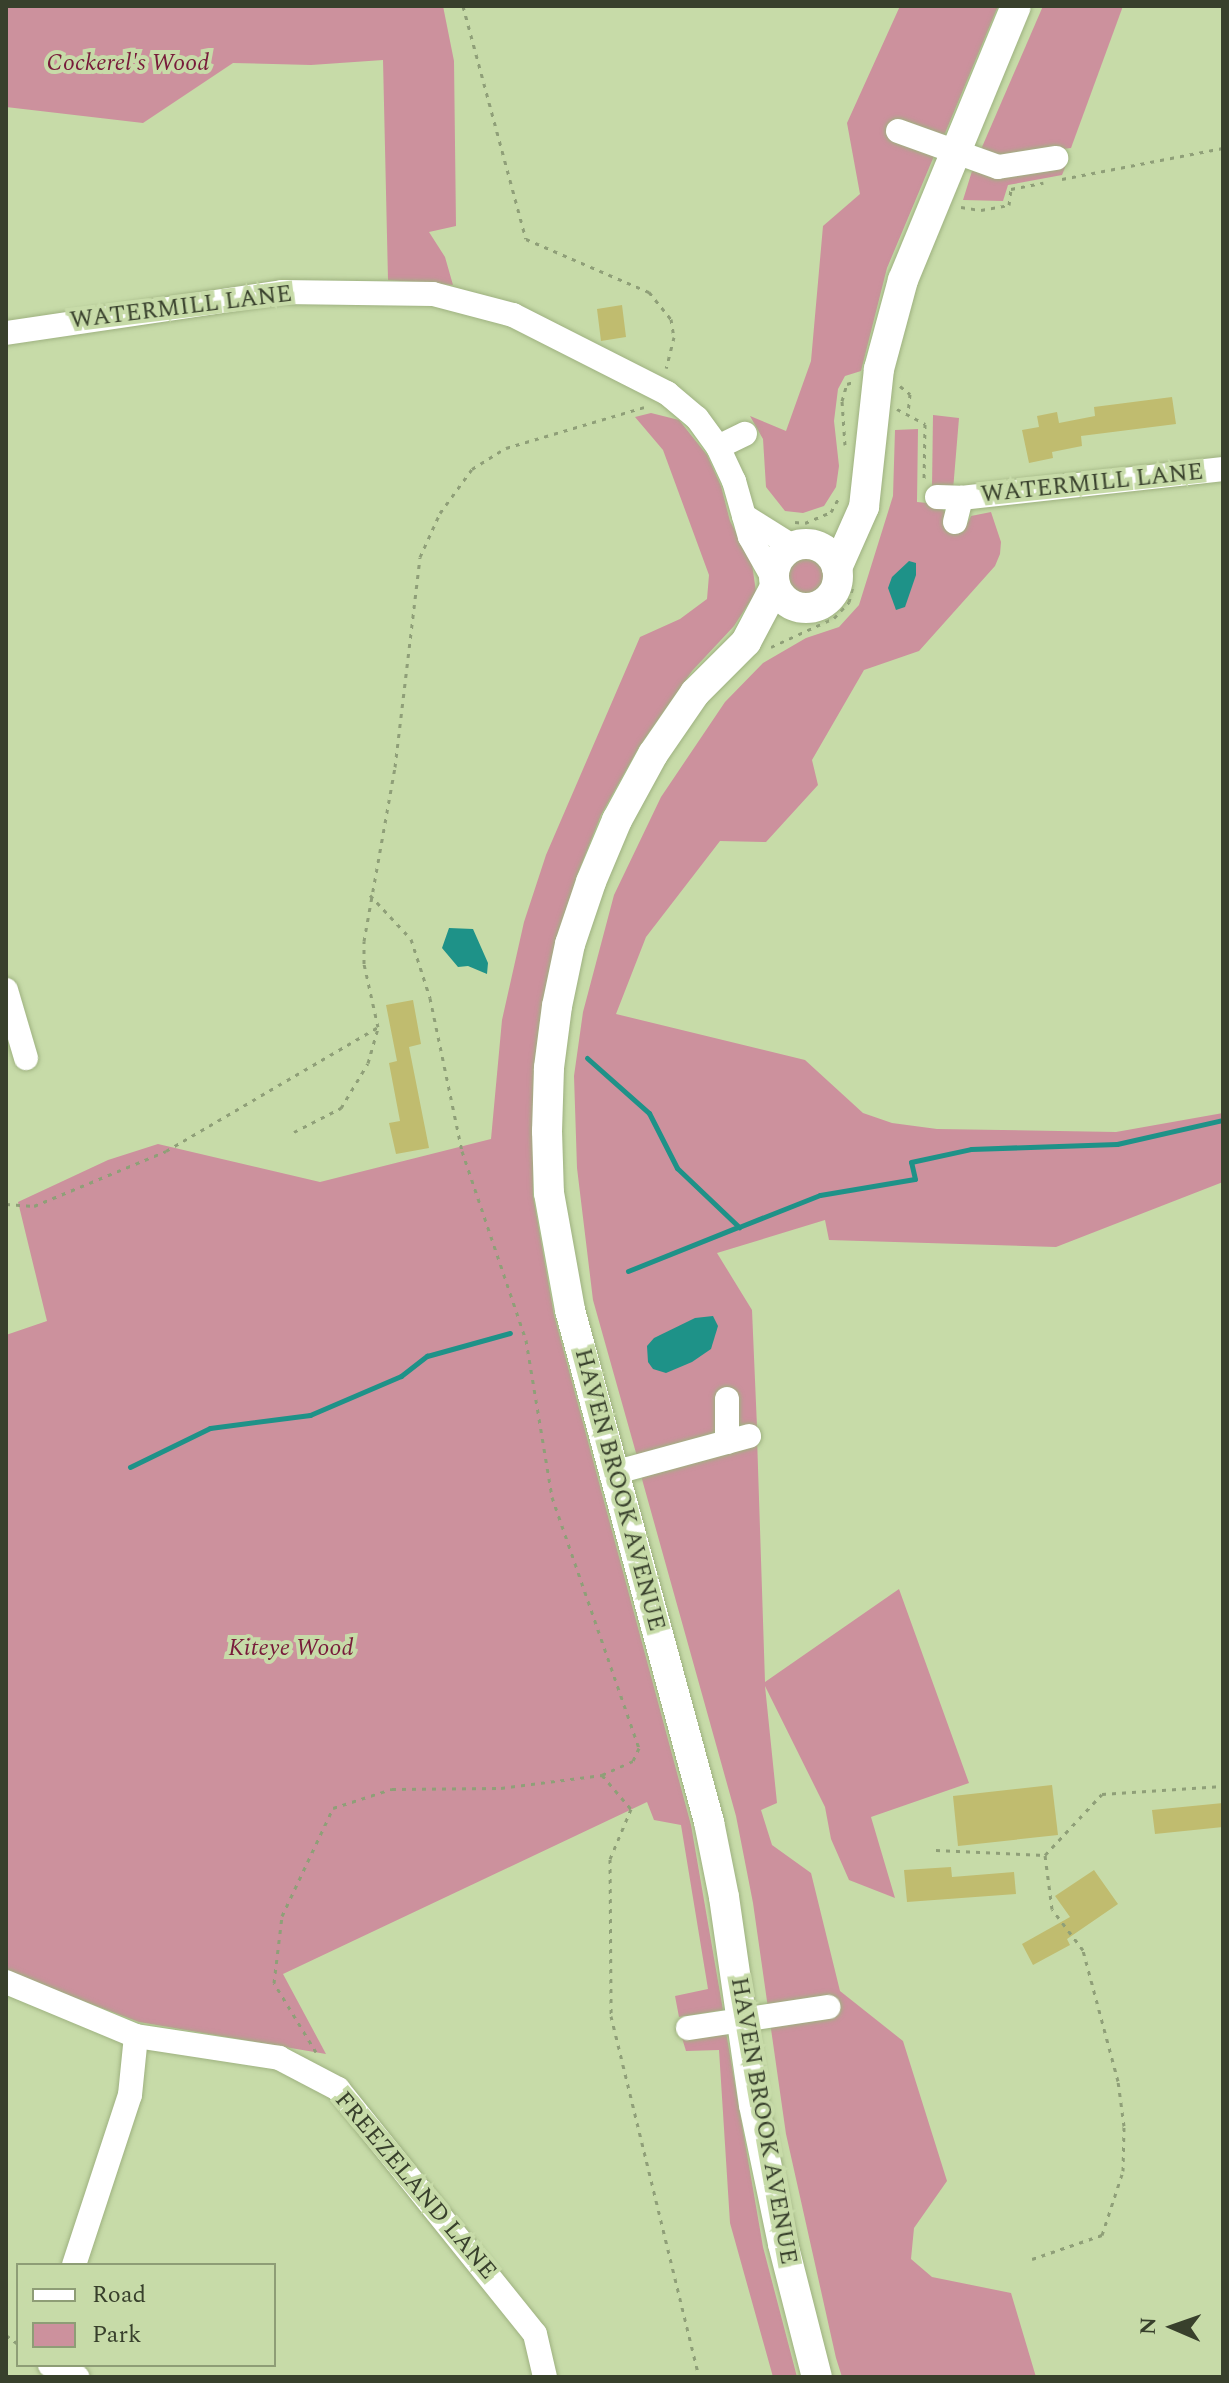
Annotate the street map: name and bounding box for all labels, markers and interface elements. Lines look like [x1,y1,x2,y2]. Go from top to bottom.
park label: Cockerel's Wood [47,50,209,78]
street label: WATERMILL LANE [68,280,294,336]
street label: WATERMILL LANE [979,458,1205,510]
street label: HAVEN BROOK AVENUE [567,1346,671,1634]
park label: Kiteye Wood [228,1635,354,1663]
street label: HAVEN BROOK AVENUE [724,1975,802,2267]
street label: FREEZELAND LANE [328,2086,502,2286]
legend [16,2263,276,2367]
text: Road [92,2277,146,2313]
north arrow [1133,2287,1213,2367]
text: Park [92,2317,142,2353]
text: N [1132,2317,1165,2336]

